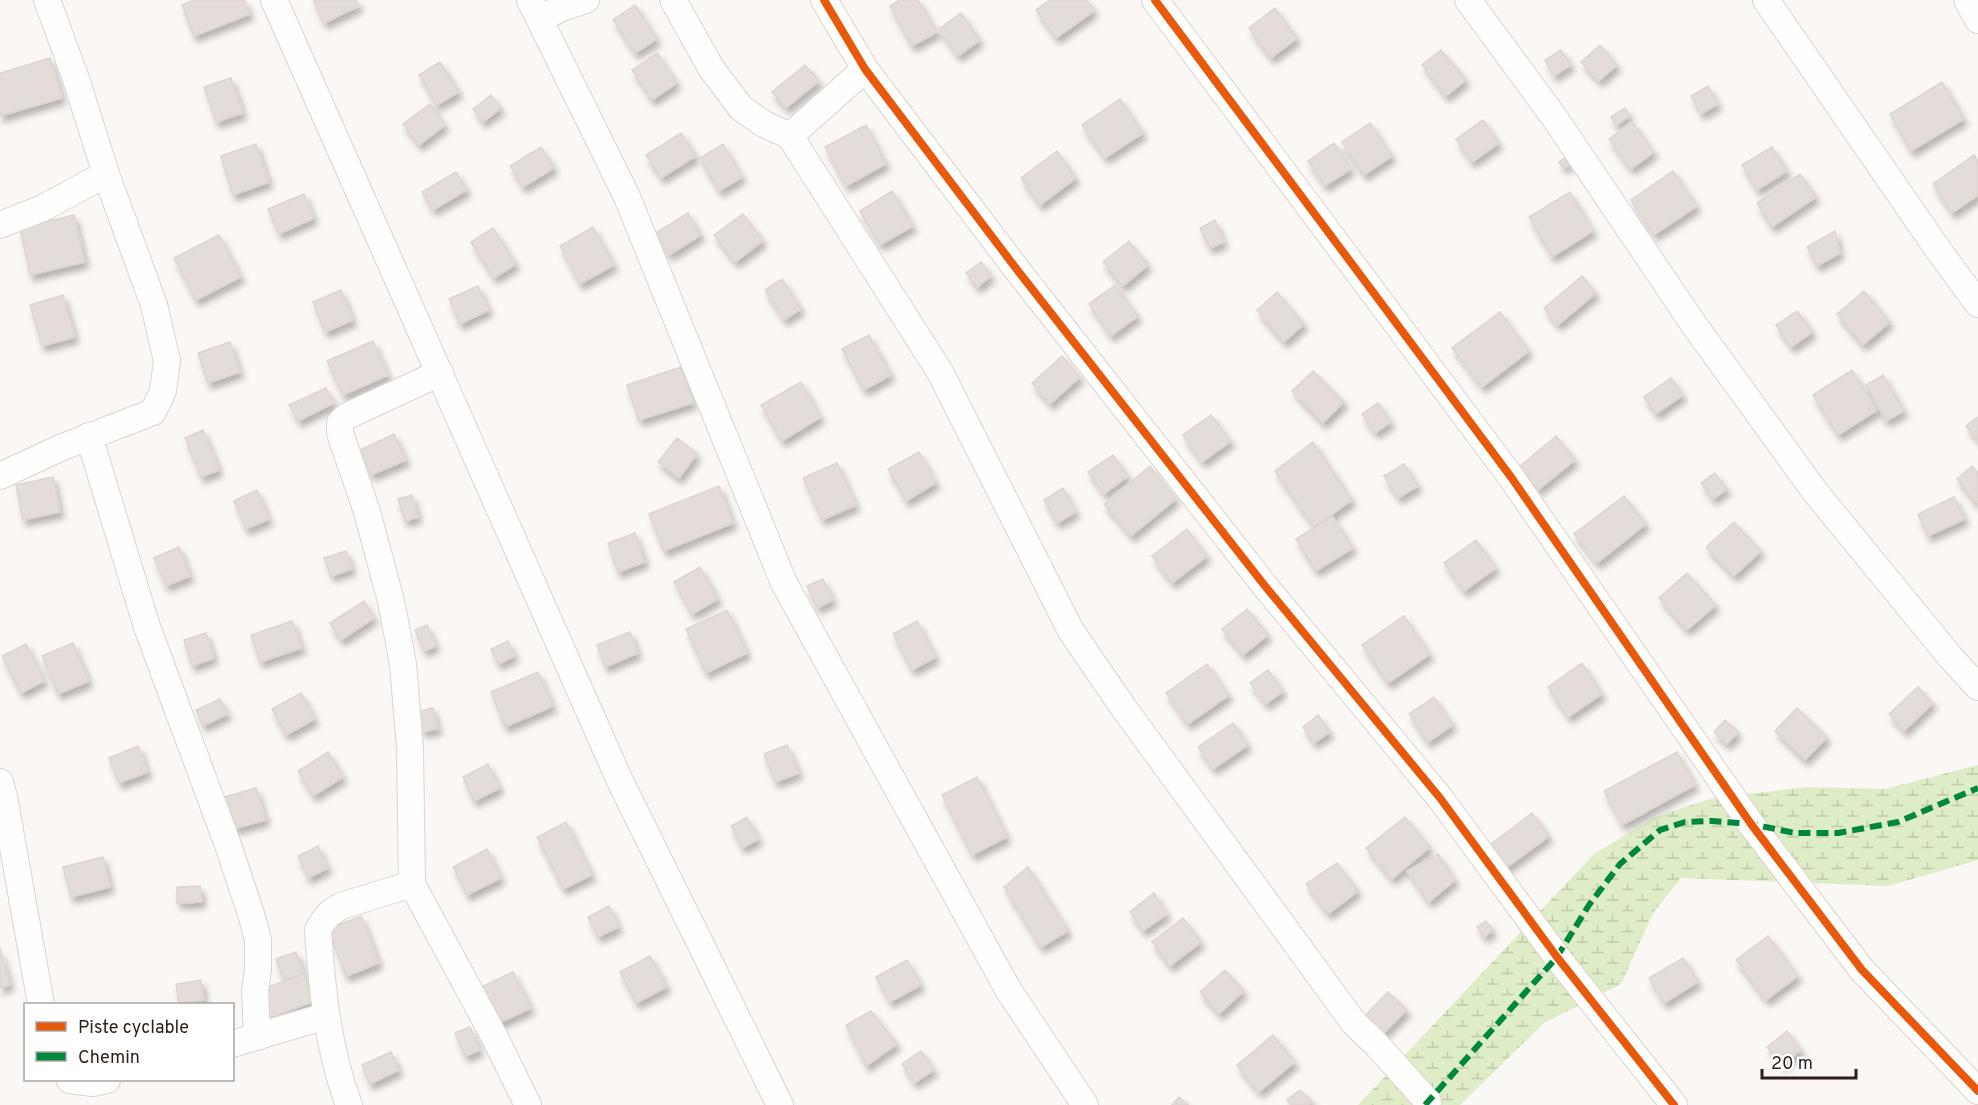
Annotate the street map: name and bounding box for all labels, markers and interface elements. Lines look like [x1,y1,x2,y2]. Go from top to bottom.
legend [24,1003,234,1081]
text: Piste cyclable [78,1017,189,1040]
scale bar [1762,1042,1856,1080]
text: Chemin [78,1047,140,1070]
text: 20 m [1771,1053,1813,1076]

